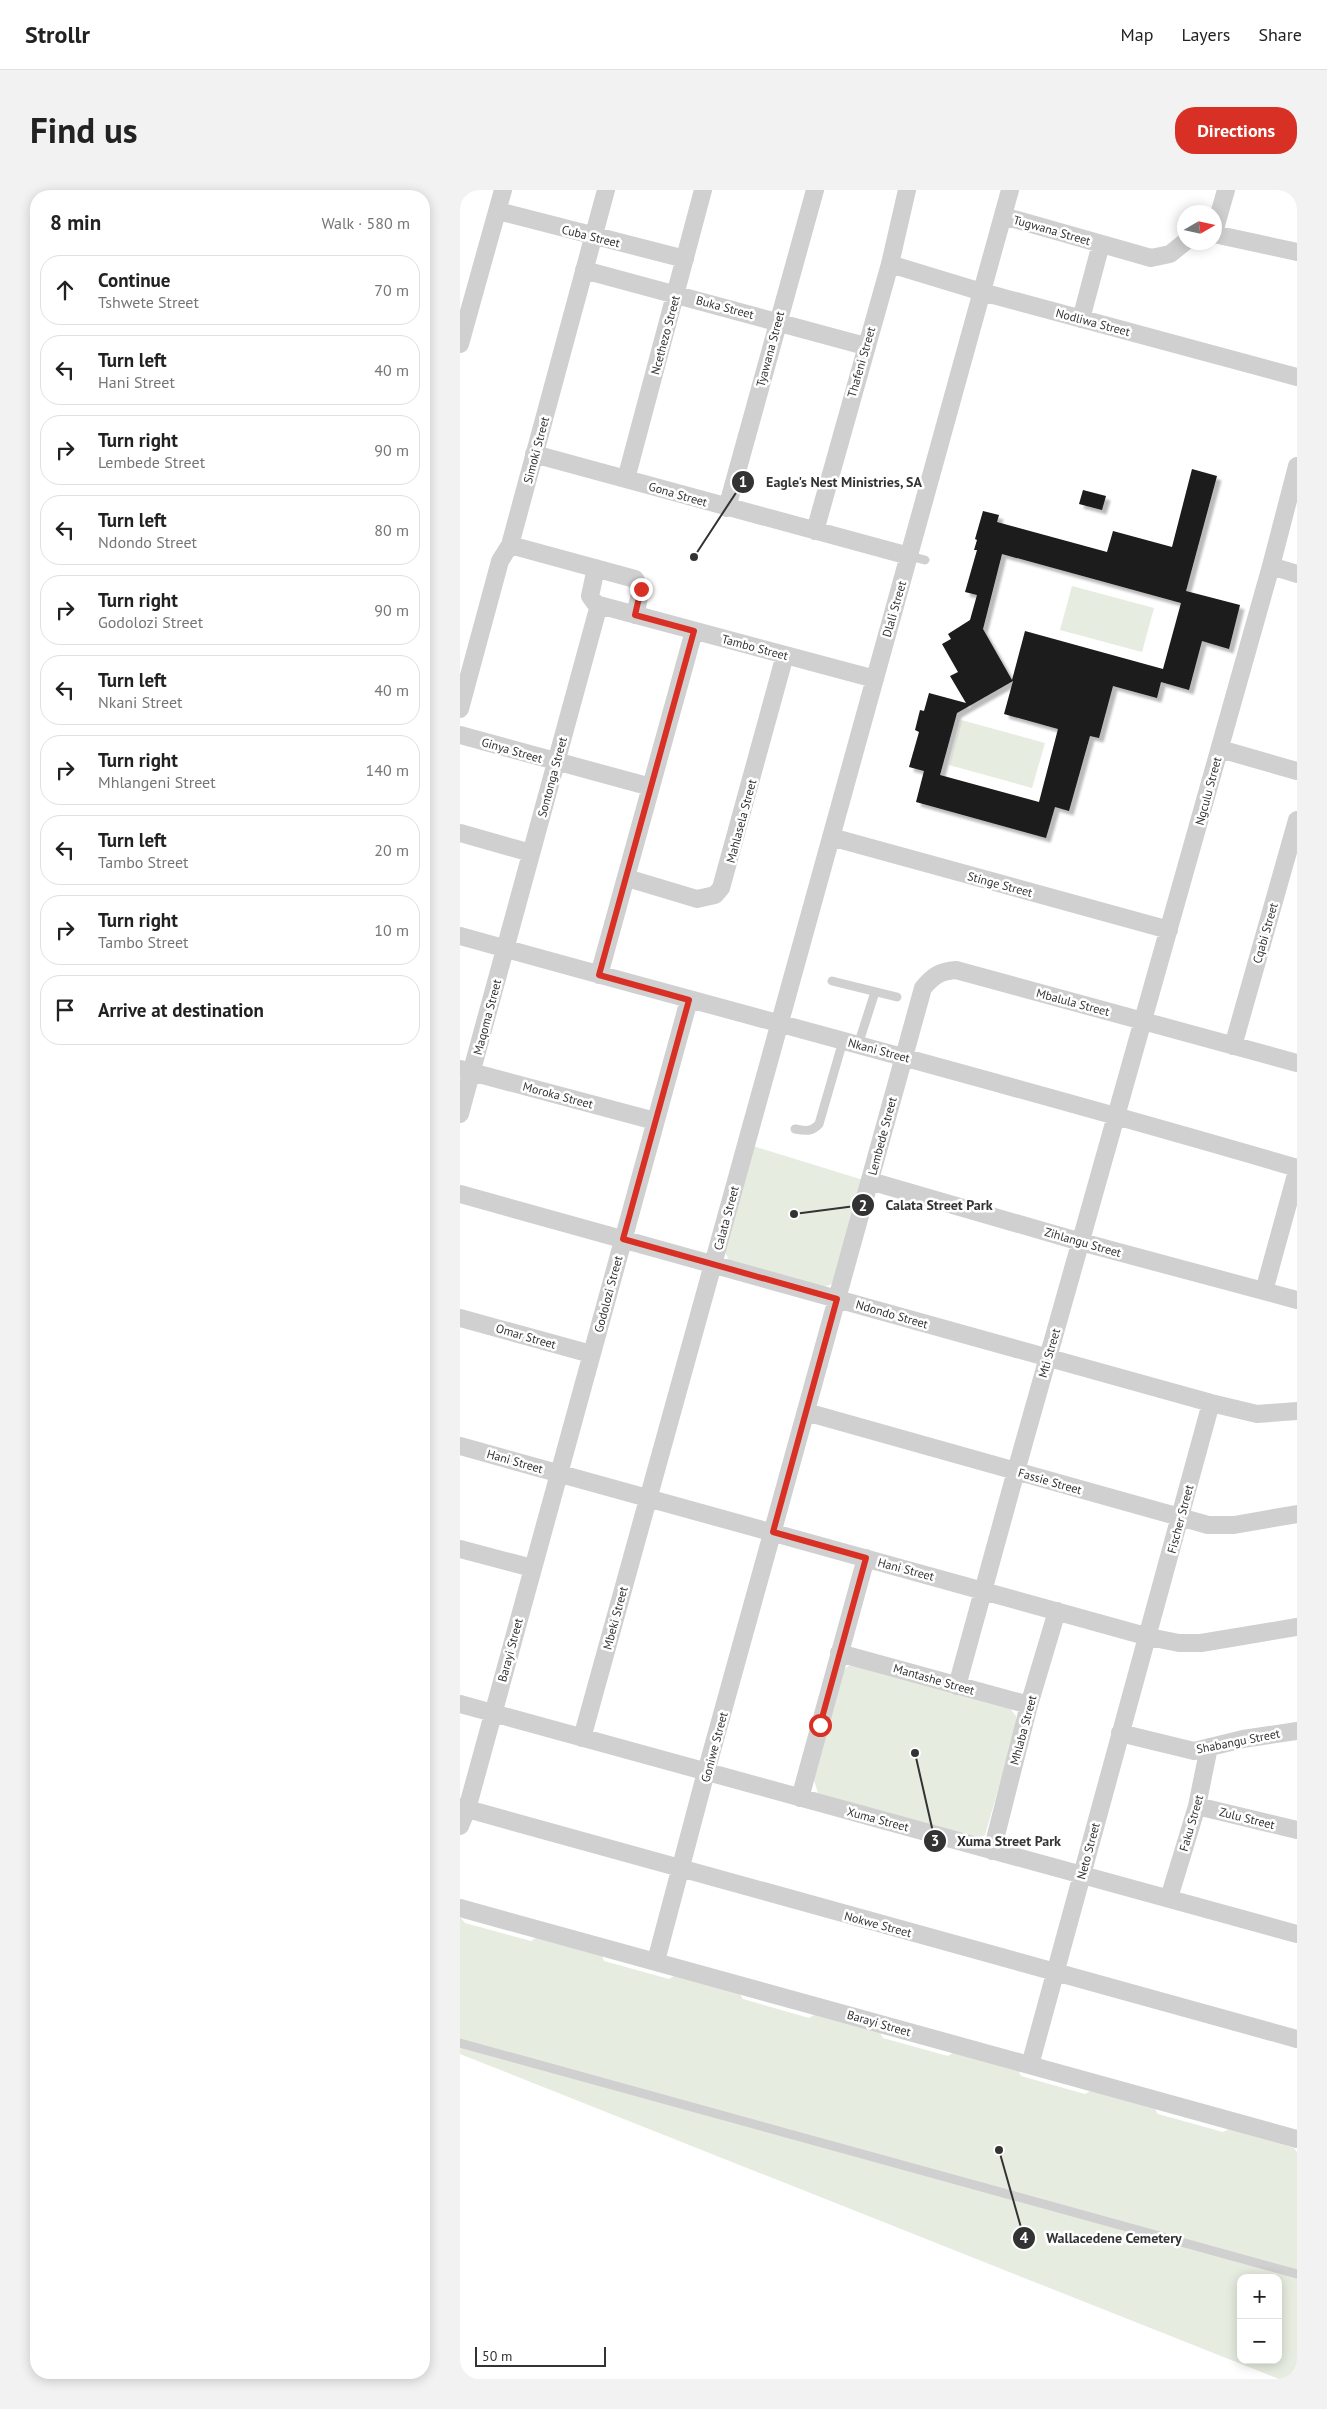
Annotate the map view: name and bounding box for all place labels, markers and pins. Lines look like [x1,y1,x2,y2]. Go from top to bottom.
callout: Eagle's Nest Ministries, SA [731,467,932,496]
callout: Calata Street Park [850,1191,1002,1220]
callout: Xuma Street Park [922,1827,1071,1856]
callout: Wallacedene Cemetery [1011,2224,1192,2253]

